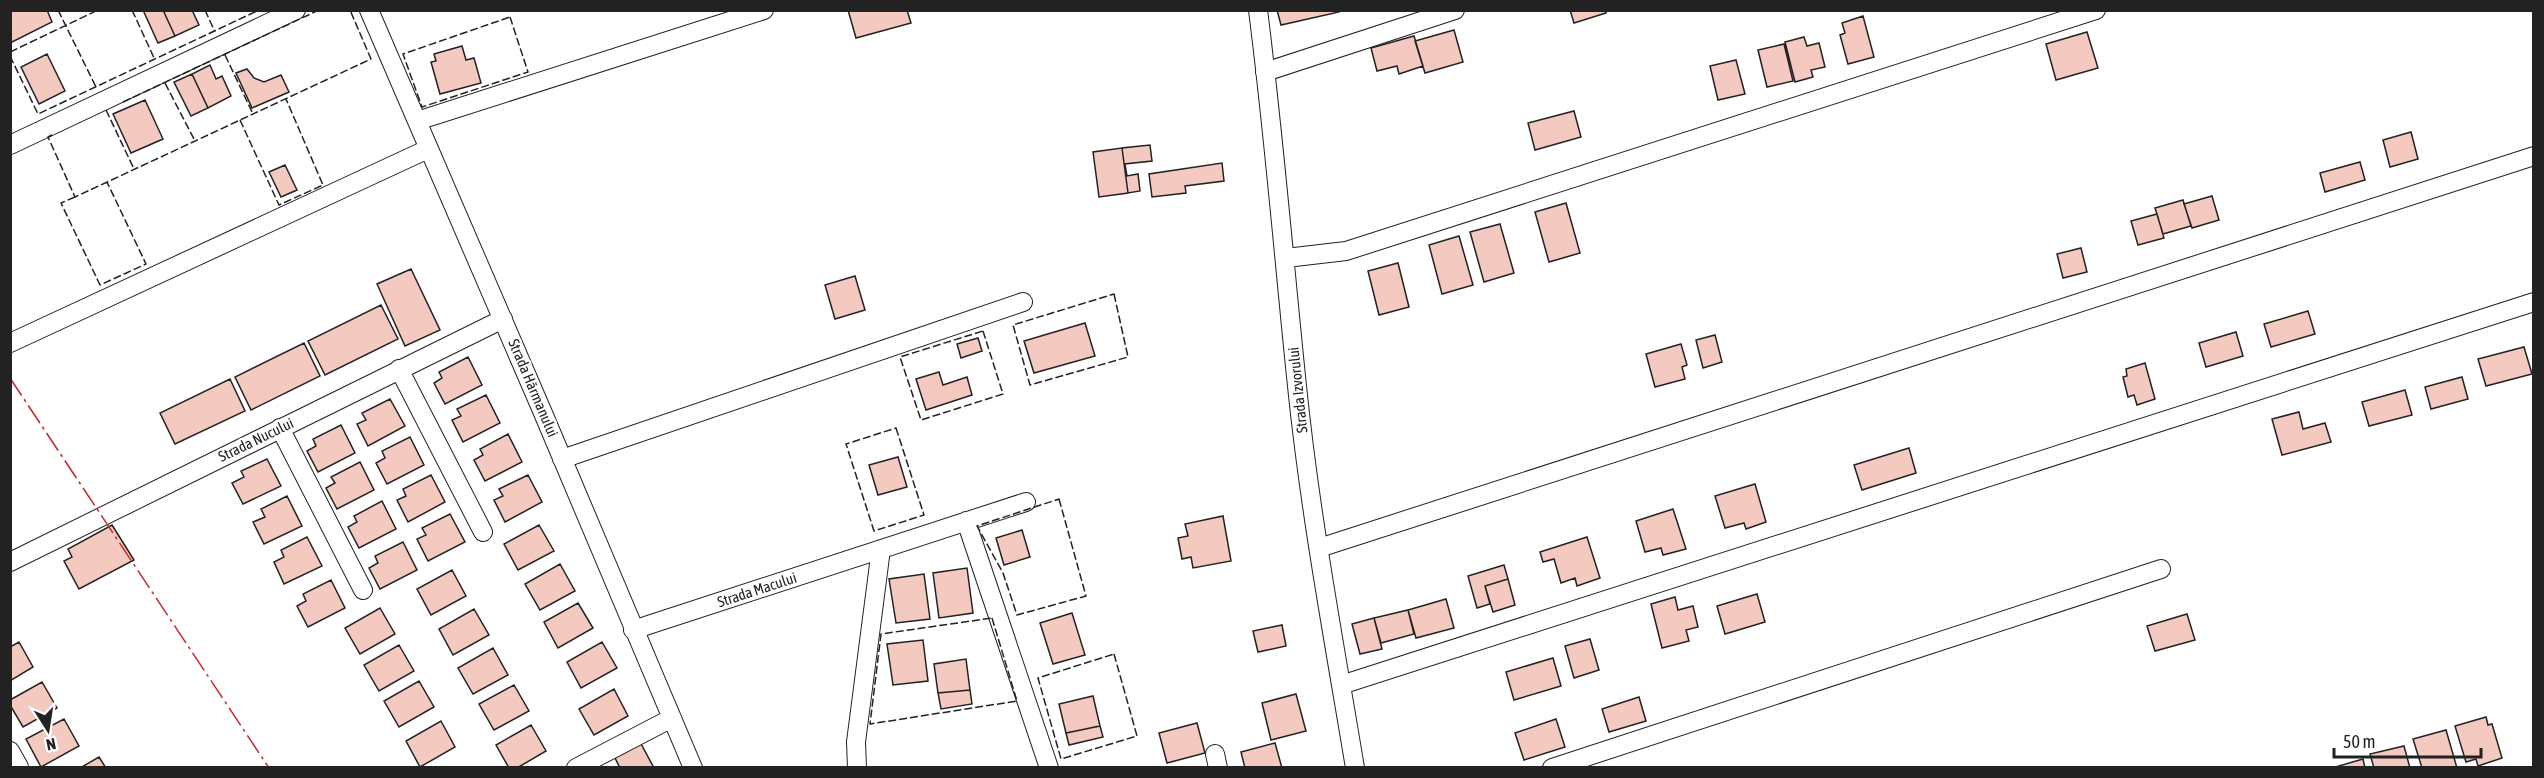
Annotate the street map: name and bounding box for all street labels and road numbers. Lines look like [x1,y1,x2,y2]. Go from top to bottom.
street label: Strada Hărmanului [505,336,562,439]
street label: Strada Izvorului [1285,346,1310,434]
street label: Strada Nucului [215,414,296,465]
street label: Strada Macului [715,569,799,610]

